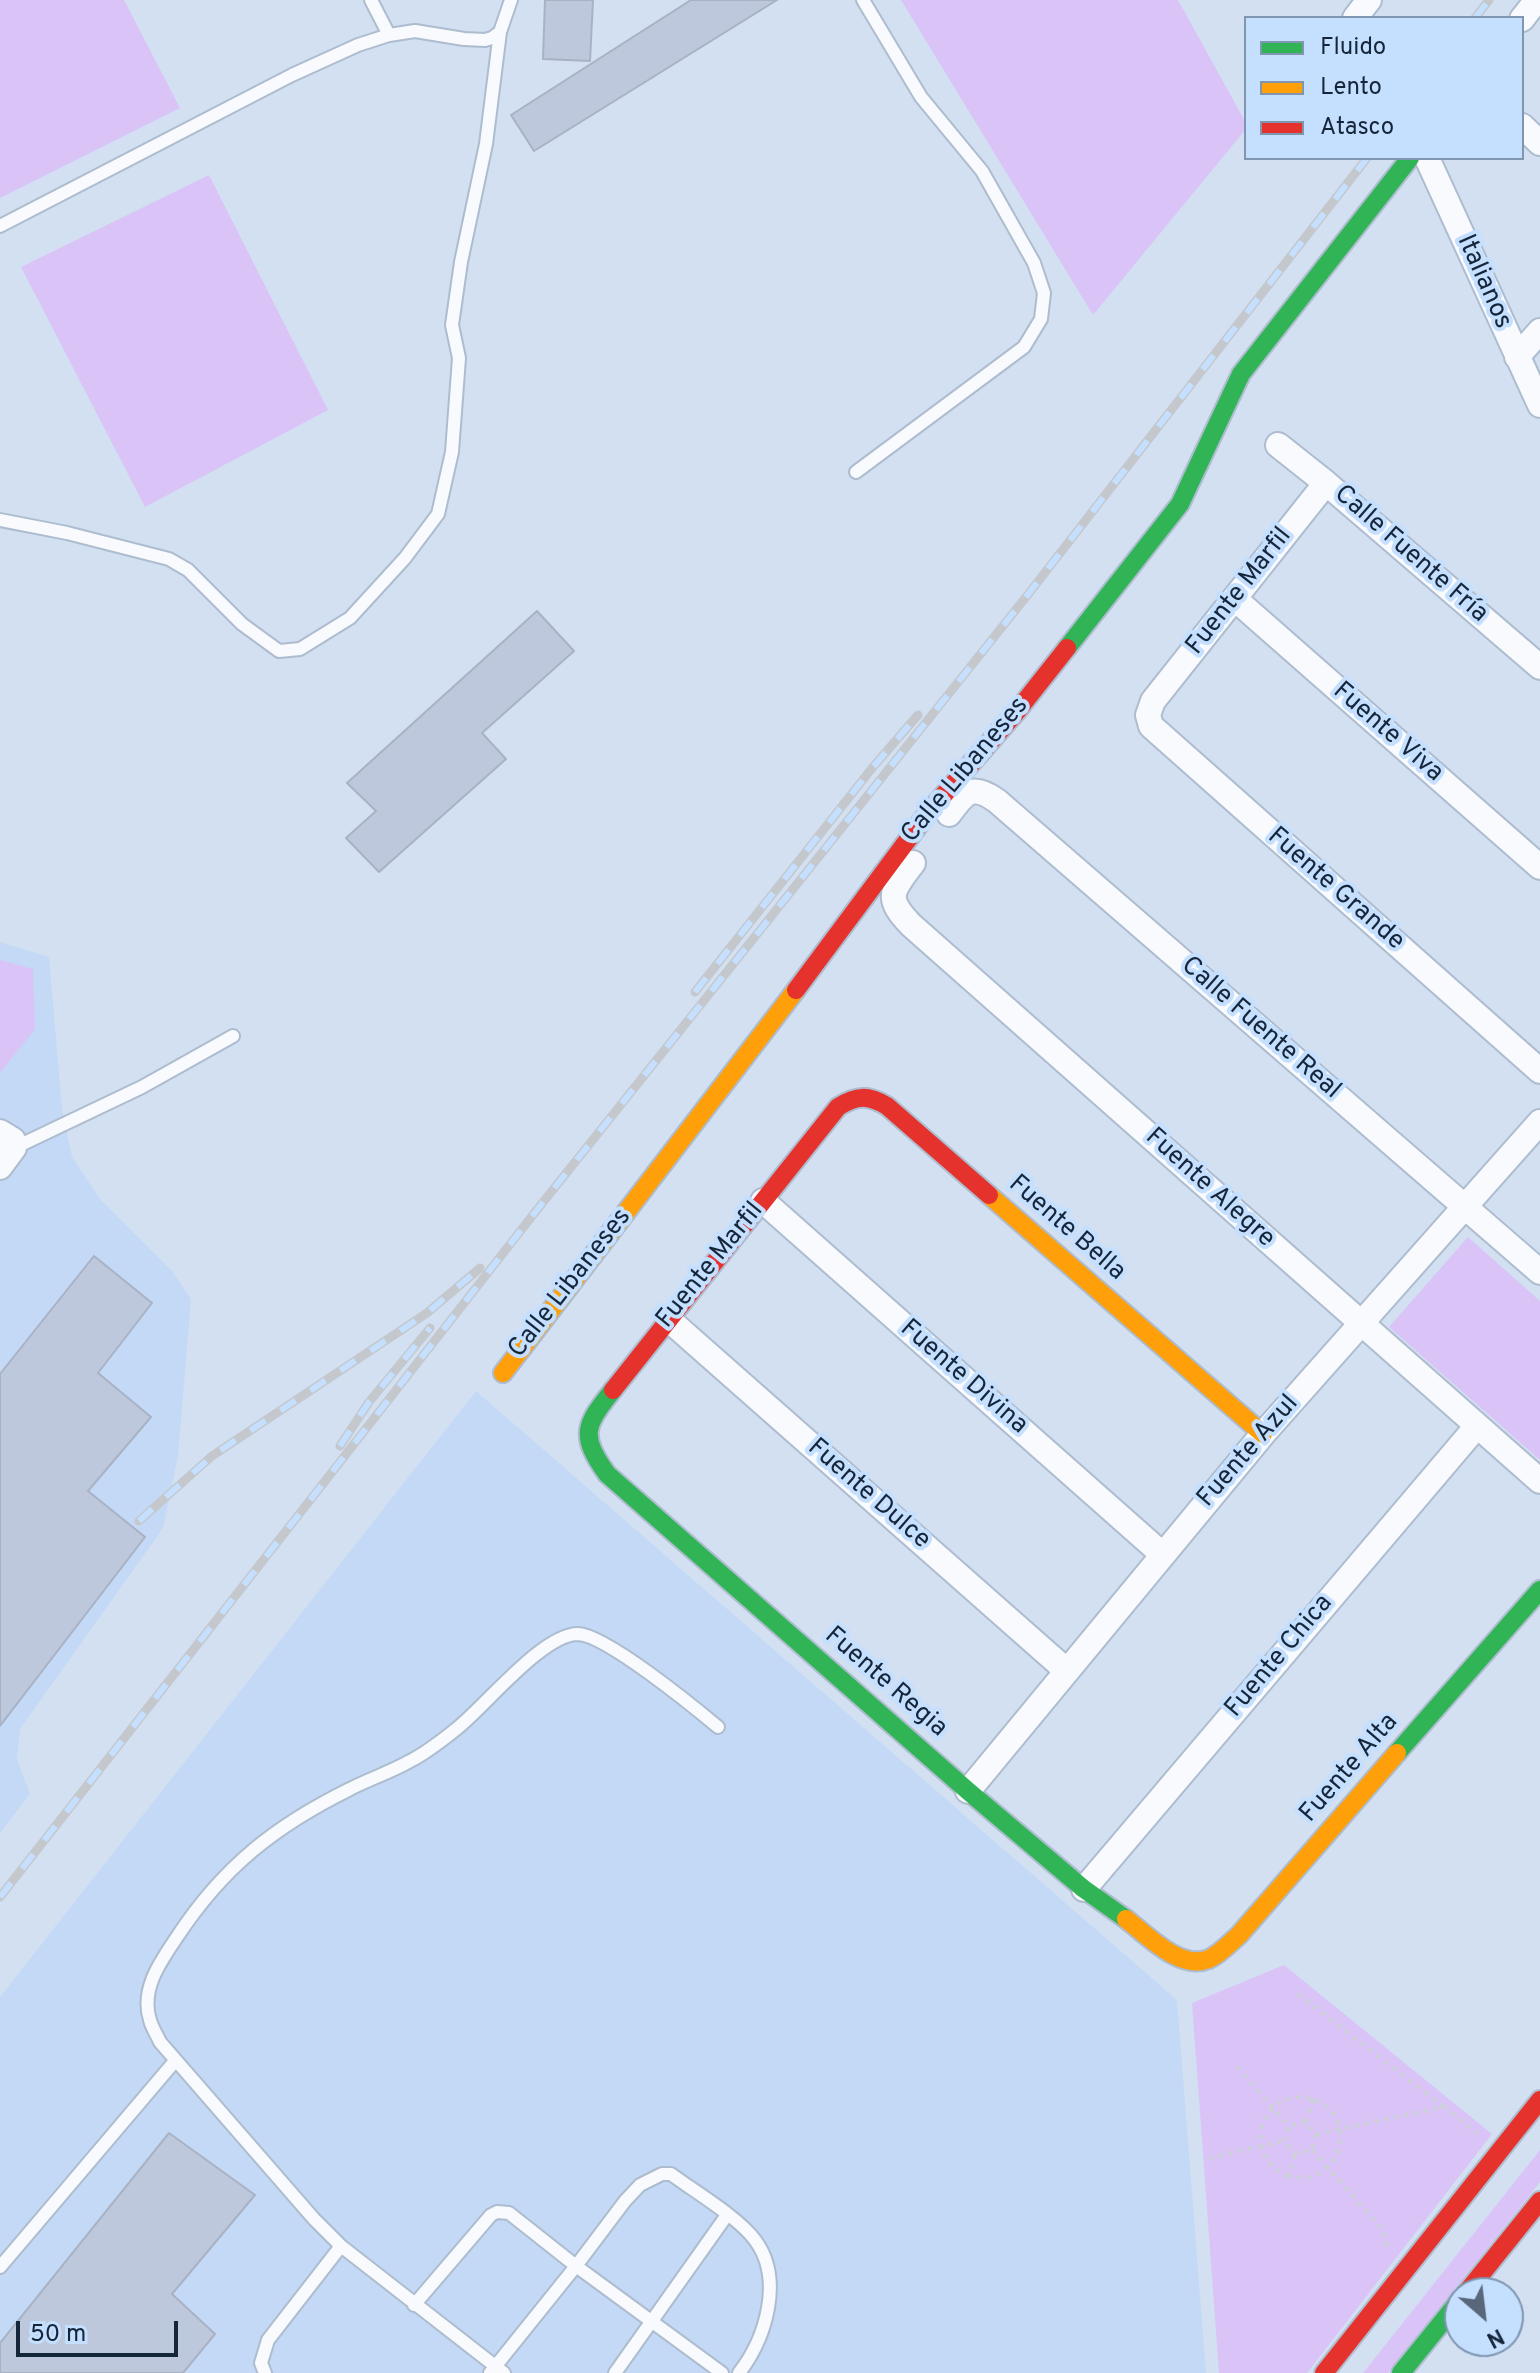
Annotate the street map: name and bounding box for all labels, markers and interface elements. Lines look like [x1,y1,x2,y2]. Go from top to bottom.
legend [1244,16,1524,160]
text: Fluido [1320,33,1386,63]
text: Lento [1320,73,1382,103]
text: Atasco [1320,113,1394,143]
street label: Italianos [1449,230,1517,334]
street label: Calle Fuente Fría [1327,480,1493,630]
street label: Fuente Marfil [1181,522,1299,662]
street label: Fuente Viva [1325,676,1449,790]
street label: Calle Libaneses [896,692,1036,850]
street label: Fuente Grande [1260,822,1410,958]
street label: Calle Fuente Real [1174,951,1346,1107]
street label: Fuente Alegre [1138,1123,1280,1255]
street label: Fuente Bella [1001,1170,1131,1288]
street label: Fuente Marfil [651,1197,771,1335]
street label: Calle Libaneses [503,1203,639,1365]
street label: Fuente Divina [893,1314,1033,1442]
street label: Fuente Azul [1192,1389,1306,1515]
street label: Fuente Dulce [800,1433,936,1557]
street label: Fuente Chica [1220,1589,1340,1725]
street label: Fuente Regia [817,1621,953,1745]
street label: Fuente Alta [1294,1708,1406,1830]
north arrow [1444,2277,1524,2357]
scale bar [20,2305,182,2355]
text: 50 m [30,2320,86,2350]
text: N [1481,2321,1508,2352]

